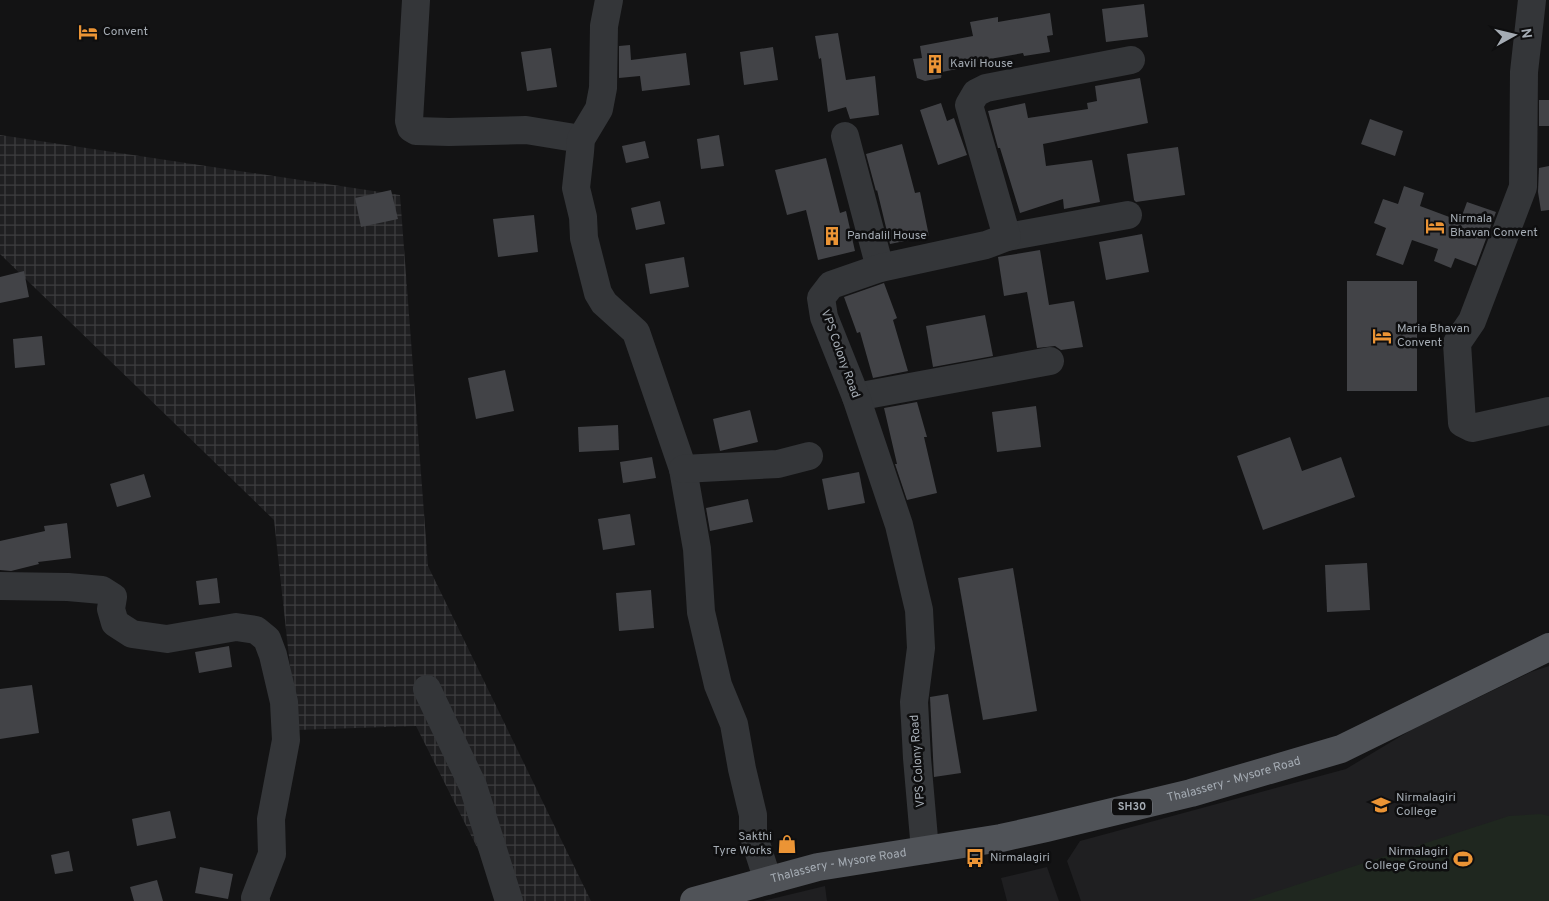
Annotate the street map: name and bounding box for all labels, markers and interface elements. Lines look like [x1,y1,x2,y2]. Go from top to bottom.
north arrow [1489,10,1539,60]
hotel icon: Convent [77,21,99,43]
place label: Convent [103,24,148,40]
text: N [1516,27,1535,40]
building icon: Kavil House [924,53,946,75]
place label: Kavil House [950,56,1013,72]
place label: Nirmala Bhavan Convent [1450,211,1538,241]
hotel icon: Nirmala Bhavan Convent [1424,215,1446,237]
building icon: Pandalil House [821,225,843,247]
place label: Pandalil House [847,228,927,244]
street label: VPS Colony Road [817,308,863,400]
place label: Maria Bhavan Convent [1397,321,1470,351]
hotel icon: Maria Bhavan Convent [1371,325,1393,347]
street label: VPS Colony Road [907,714,929,808]
street label: Thalassery - Mysore Road [1166,753,1303,806]
place label: Nirmalagiri College [1396,790,1456,820]
school or university icon: Nirmalagiri College [1370,794,1392,816]
road number: SH30 [1112,799,1152,816]
place label: Sakthi Tyre Works [713,829,772,859]
shop icon: Sakthi Tyre Works [776,833,798,855]
place label: Nirmalagiri College Ground [1365,844,1448,874]
street label: Thalassery - Mysore Road [769,845,908,888]
bus stop icon: Nirmalagiri [964,847,986,869]
sports icon: Nirmalagiri College Ground [1452,848,1474,870]
place label: Nirmalagiri [990,850,1050,866]

